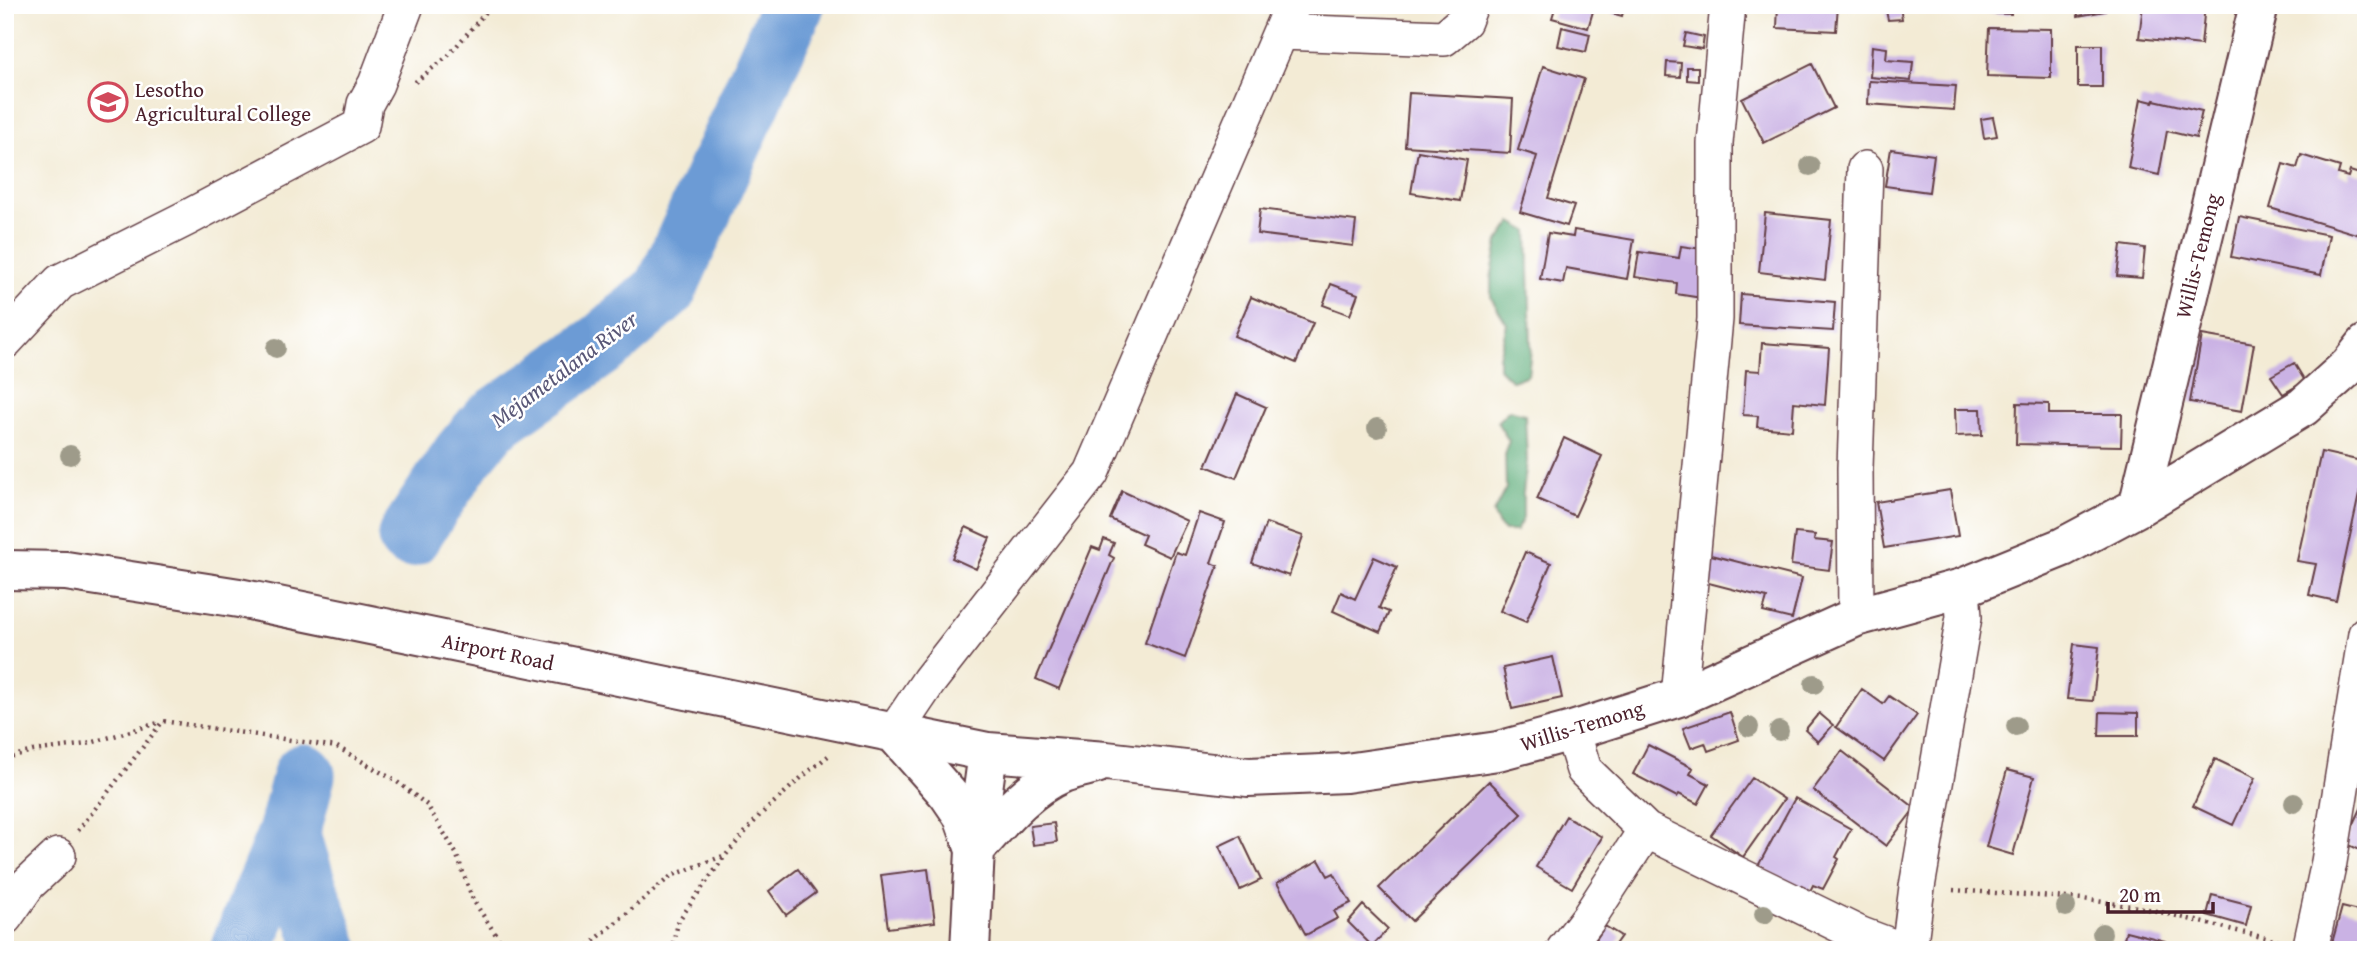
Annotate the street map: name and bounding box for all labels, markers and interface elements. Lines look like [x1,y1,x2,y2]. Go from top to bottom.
place label: Lesotho Agricultural College [135,74,311,129]
school or university icon: Lesotho Agricultural College [87,81,129,123]
street label: Willis-Temong [2167,190,2228,322]
water label: Mejametalana River [483,301,645,435]
street label: Airport Road [439,625,558,679]
street label: Willis-Temong [1516,692,1648,759]
scale bar [2108,871,2214,915]
text: 20 m [2119,879,2161,910]

